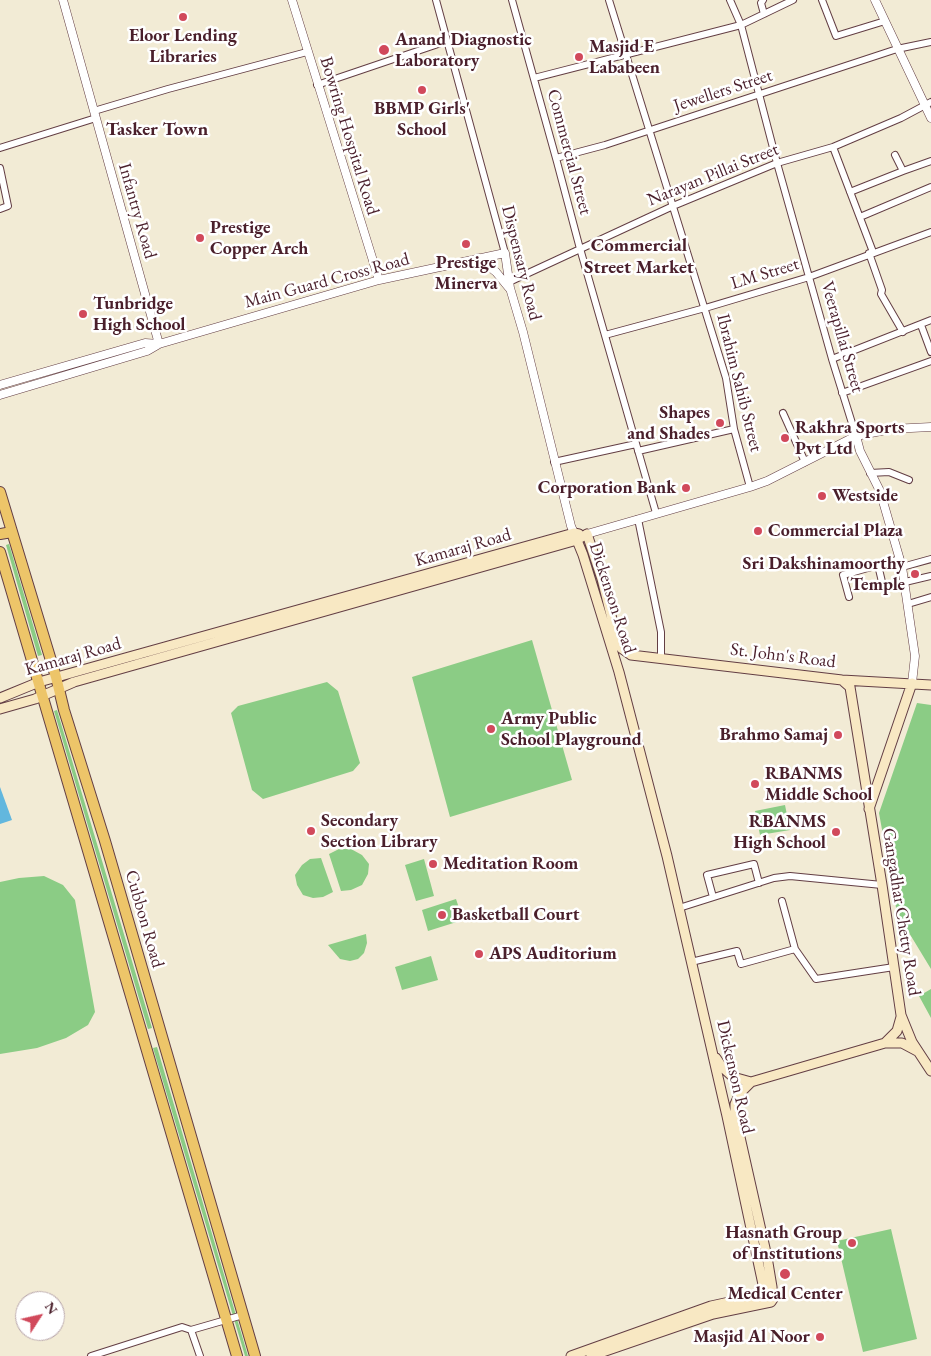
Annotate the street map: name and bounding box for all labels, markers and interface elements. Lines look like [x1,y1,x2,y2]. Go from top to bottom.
marker: Eloor Lending Libraries [177,11,189,23]
place label: Eloor Lending Libraries [129,25,237,68]
place label: Anand Diagnostic Laboratory [395,29,532,72]
place label: Masjid E Lababeen [589,36,660,78]
marker: Anand Diagnostic Laboratory [377,43,391,57]
marker: Masjid E Lababeen [573,51,585,63]
street label: Bowring Hospital Road [315,54,383,218]
street label: Jewellers Street [671,65,775,117]
marker: BBMP Girls' School [416,84,428,96]
street label: Commercial Street [542,87,596,217]
place label: BBMP Girls' School [374,98,470,140]
district label: Tasker Town [106,119,208,141]
street label: Narayan Pillai Street [644,139,782,211]
street label: Infantry Road [113,161,161,261]
street label: Dispensary Road [496,203,546,323]
place label: Prestige Copper Arch [210,217,308,260]
marker: Prestige Copper Arch [194,232,206,244]
district label: Commercial Street Market [584,235,694,279]
marker: Prestige Minerva [460,238,472,250]
street label: Main Guard Cross Road [242,249,412,313]
place label: Prestige Minerva [434,252,498,294]
street label: LM Street [728,253,802,295]
street label: Veerapillai Street [816,279,868,395]
place label: Tunbridge High School [93,293,185,336]
marker: Tunbridge High School [77,308,89,320]
street label: Ibrahim Sahib Street [711,312,767,454]
place label: Shapes and Shades [627,402,710,444]
marker: Shapes and Shades [714,417,726,429]
place label: Rakhra Sports Pvt Ltd [795,417,905,459]
marker: Rakhra Sports Pvt Ltd [779,432,791,444]
place label: Corporation Bank [538,477,676,499]
marker: Corporation Bank [680,482,692,494]
place label: Westside [832,485,898,507]
marker: Westside [816,490,828,502]
place label: Commercial Plaza [768,520,903,542]
street label: Kamaraj Road [412,524,514,572]
marker: Commercial Plaza [752,525,764,537]
street label: Dickenson Road [584,540,640,656]
place label: Sri Dakshinamoorthy Temple [743,553,905,596]
marker: Sri Dakshinamoorthy Temple [909,568,921,580]
street label: Kamaraj Road [22,633,124,681]
street label: St. John's Road [729,639,837,673]
place label: Army Public School Playground [501,708,642,751]
marker: Army Public School Playground [485,723,497,735]
place label: Brahmo Samaj [720,724,828,746]
marker: Brahmo Samaj [832,729,844,741]
place label: RBANMS Middle School [765,763,872,806]
marker: RBANMS Middle School [749,778,761,790]
place label: Secondary Section Library [321,810,438,852]
place label: RBANMS High School [734,811,826,854]
marker: Secondary Section Library [305,825,317,837]
marker: RBANMS High School [830,826,842,838]
street label: Gangadhar Chetty Road [877,827,925,997]
place label: Meditation Room [443,853,578,875]
marker: Meditation Room [427,858,439,870]
street label: Cubbon Road [120,868,168,970]
place label: Basketball Court [452,904,579,926]
marker: Basketball Court [436,909,448,921]
place label: APS Auditorium [489,943,617,965]
marker: APS Auditorium [473,948,485,960]
street label: Dickenson Road [711,1018,759,1136]
place label: Hasnath Group of Institutions [725,1222,842,1264]
marker: Hasnath Group of Institutions [846,1237,858,1249]
marker: Medical Center [778,1267,792,1281]
place label: Medical Center [727,1283,843,1305]
north arrow [15,1291,65,1341]
text: N [41,1298,62,1318]
place label: Masjid Al Noor [693,1326,810,1348]
marker: Masjid Al Noor [814,1331,826,1343]

